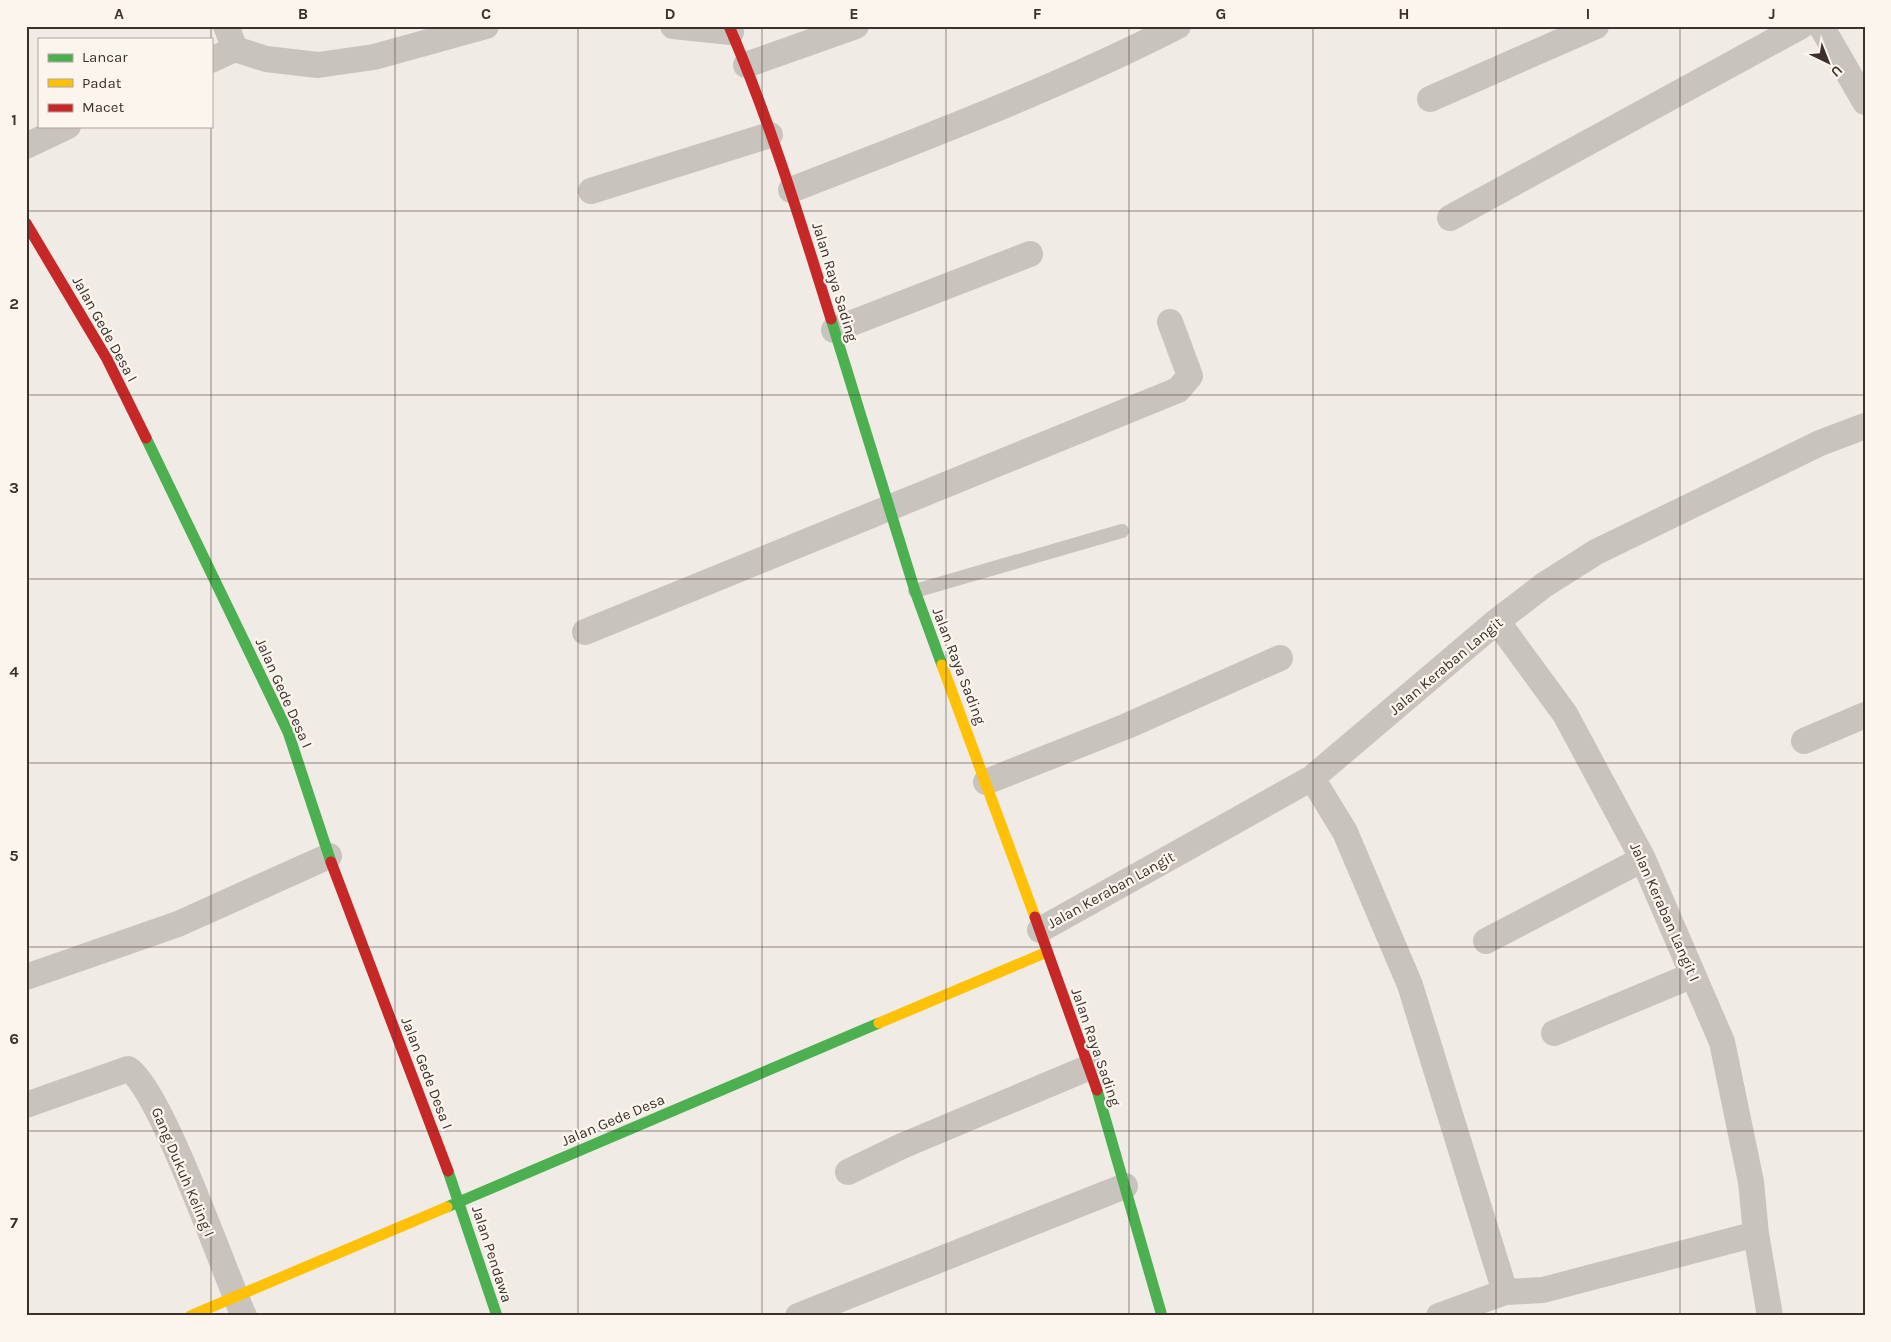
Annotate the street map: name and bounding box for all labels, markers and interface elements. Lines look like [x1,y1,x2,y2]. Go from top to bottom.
text: A [114,4,124,23]
text: B [298,4,308,23]
text: C [481,4,491,23]
text: D [665,4,676,23]
text: E [849,4,859,23]
text: F [1033,4,1042,23]
text: G [1216,4,1226,23]
text: H [1398,4,1410,23]
text: I [1586,4,1590,23]
text: J [1768,4,1776,23]
legend [38,38,212,128]
north arrow [1804,38,1854,88]
text: Lancar [82,48,128,66]
text: U [1827,62,1846,81]
text: Padat [82,74,122,92]
text: Macet [82,98,124,116]
text: 1 [11,110,17,129]
street label: Jalan Raya Sading [808,220,862,344]
street label: Jalan Gede Desa I [68,273,142,385]
text: 2 [9,294,19,313]
text: 3 [9,478,19,497]
street label: Jalan Raya Sading [928,605,990,728]
street label: Jalan Keraban Langit [1386,613,1507,719]
street label: Jalan Gede Desa I [252,635,316,751]
text: 4 [9,662,19,681]
street label: Jalan Keraban Langit I [1626,840,1704,984]
text: 5 [9,846,19,865]
street label: Jalan Keraban Langit [1044,847,1178,932]
street label: Jalan Raya Sading [1067,986,1125,1109]
street label: Jalan Gede Desa I [397,1015,457,1131]
text: 6 [9,1029,19,1048]
street label: Jalan Gede Desa [559,1090,667,1150]
street label: Gang Dukuh Keling I [148,1105,218,1239]
street label: Jalan Pendawa [468,1203,516,1305]
text: 7 [10,1213,18,1232]

